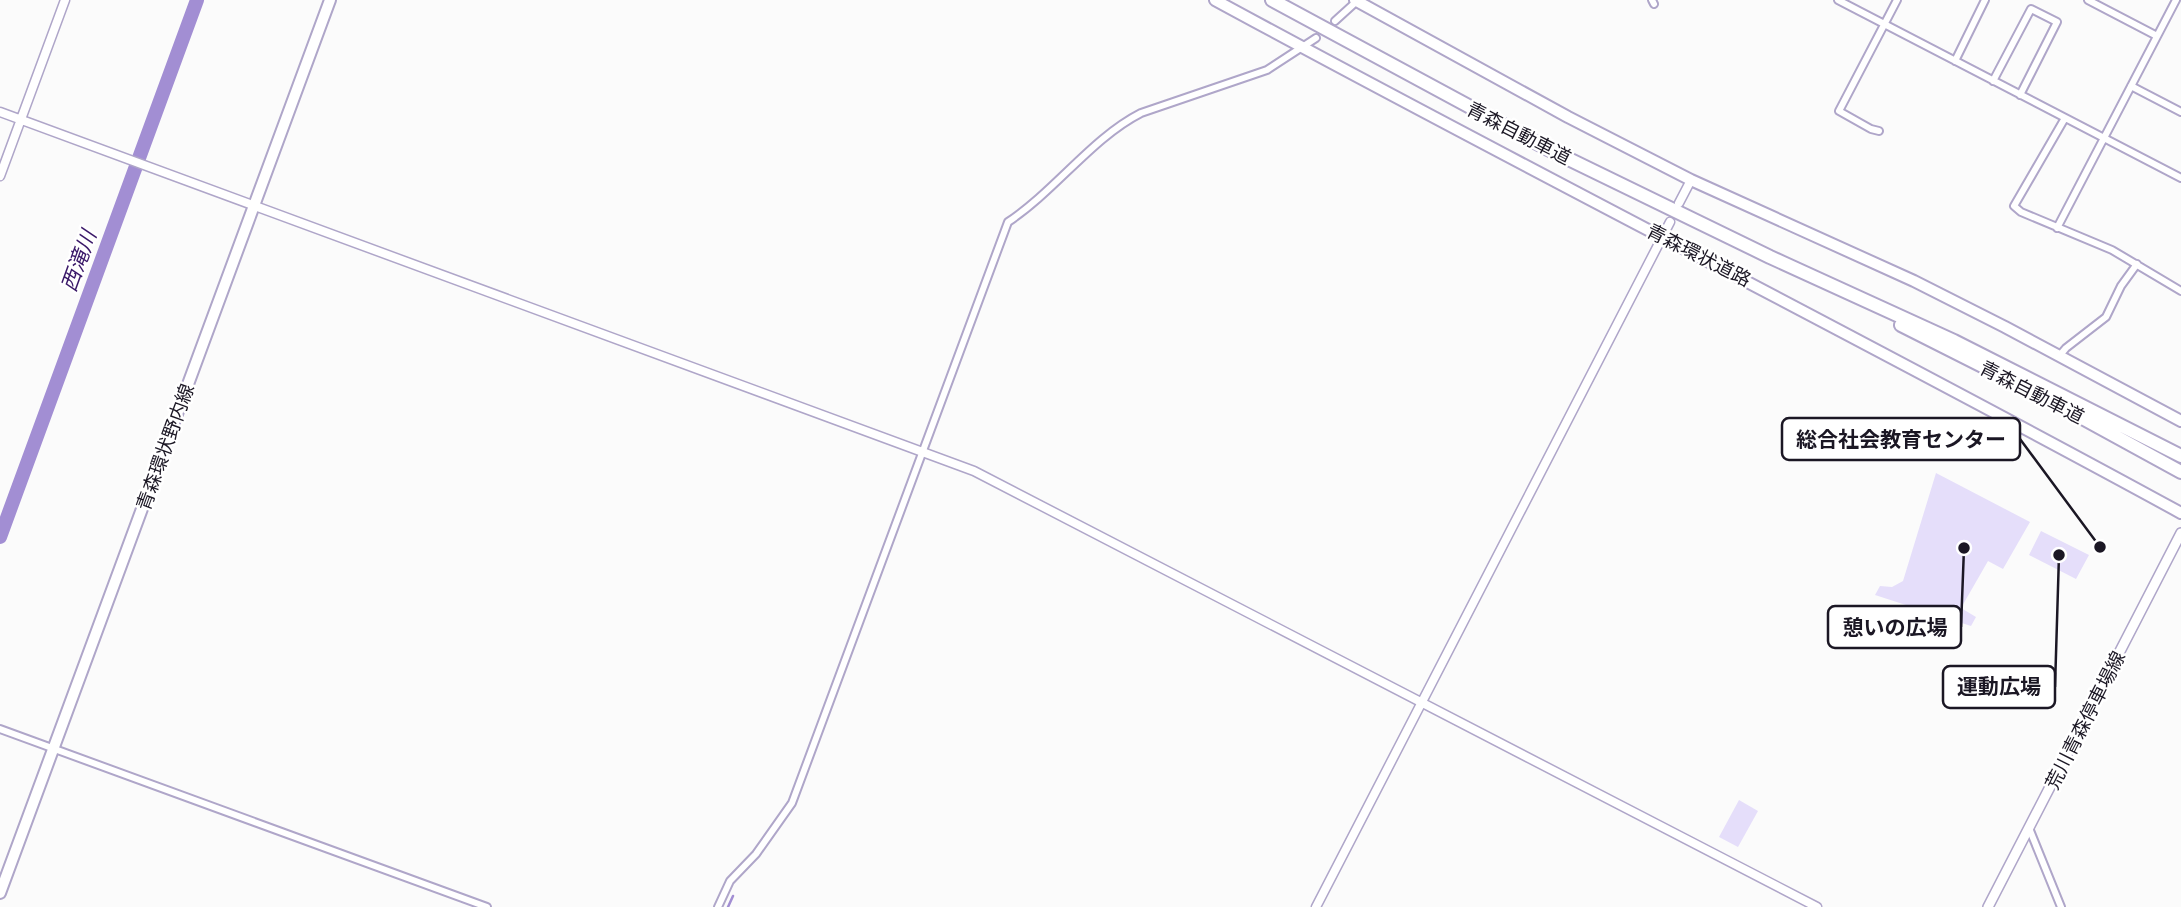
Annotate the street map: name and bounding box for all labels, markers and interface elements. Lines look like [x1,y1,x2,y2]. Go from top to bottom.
street label: 青森自動車道 [1462,96,1576,170]
street label: 青森環状道路 [1642,218,1756,292]
water label: 西滝川 [54,224,104,295]
street label: 青森自動車道 [1975,355,2089,429]
street label: 青森環状野内線 [130,380,200,514]
callout: 総合社会教育センター [1782,418,2020,460]
text: 総合社会教育センター [1796,425,2006,454]
callout: 憩いの広場 [1828,606,1961,648]
text: 憩いの広場 [1843,613,1948,642]
street label: 荒川青森停車場線 [2039,646,2131,794]
callout: 運動広場 [1943,666,2055,708]
text: 運動広場 [1957,672,2041,701]

